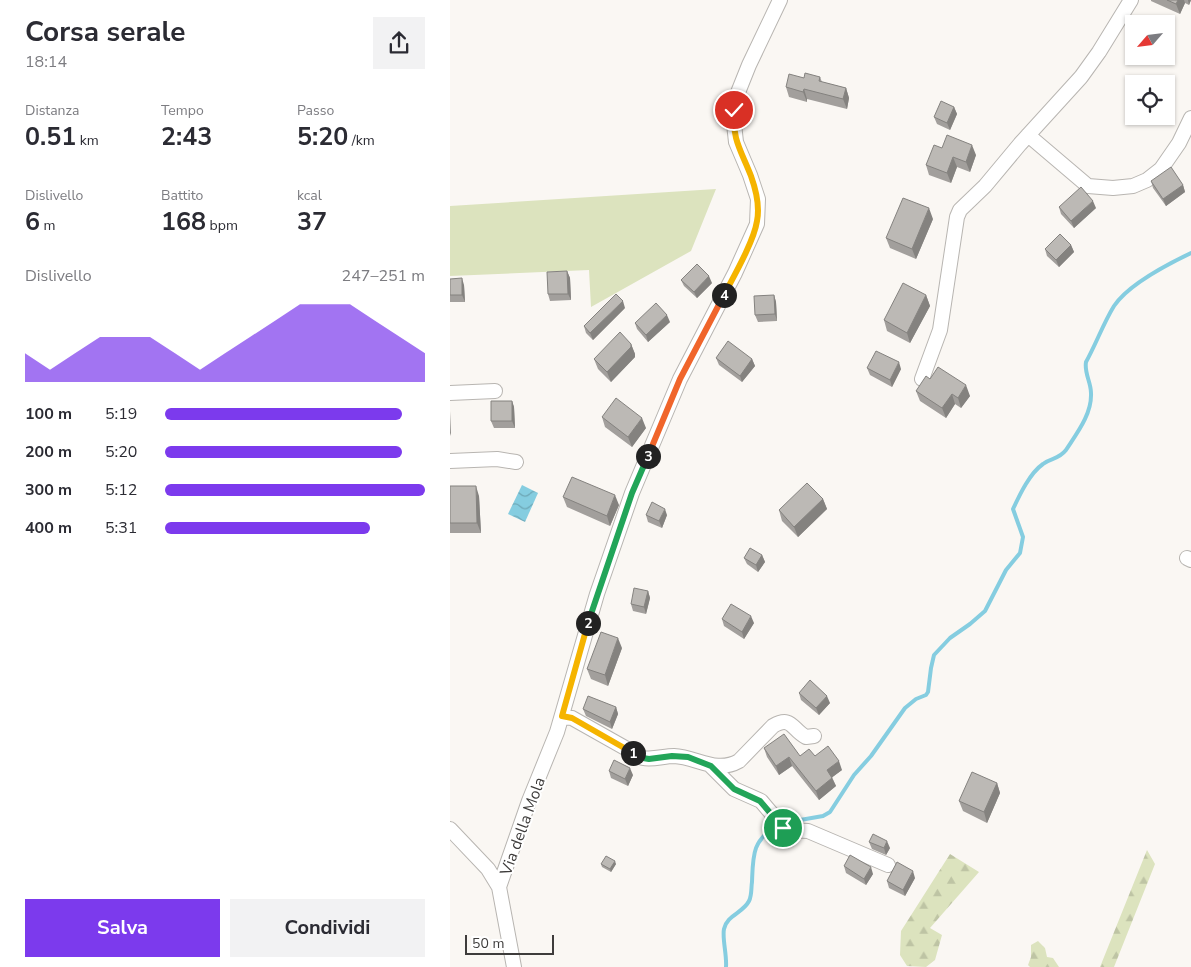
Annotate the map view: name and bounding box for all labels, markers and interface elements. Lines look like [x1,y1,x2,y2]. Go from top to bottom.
text: Corsa serale [25,13,186,51]
north arrow [1125,15,1175,65]
map controls [1125,15,1175,125]
button: share [373,17,425,69]
text: 18:14 [25,51,67,73]
button: locate [1125,75,1175,125]
pin [713,89,755,131]
icon: check [720,96,748,124]
text: Distanza [25,101,79,120]
text: Tempo [161,101,204,120]
text: Passo [297,101,334,120]
text: 0.51 [25,120,76,154]
text: 2:43 [161,120,212,154]
text: 5:20 [297,120,348,154]
text: km [76,131,99,150]
text: /km [348,131,375,150]
text: Dislivello [25,186,83,205]
text: Battito [161,186,203,205]
text: kcal [297,186,322,205]
text: 6 [25,205,40,239]
text: 168 [161,205,206,239]
text: 37 [297,205,327,239]
text: m [40,216,56,235]
text: bpm [206,216,238,235]
text: Dislivello [25,265,92,287]
text: 247–251 m [342,265,425,287]
pin: 4 [712,282,736,308]
text: 4 [720,286,729,305]
text: 100 m [25,403,72,425]
text: 5:19 [105,403,137,425]
text: 200 m [25,441,72,463]
text: 5:20 [105,441,137,463]
pin: 3 [636,444,660,468]
text: 3 [644,447,653,466]
text: 300 m [25,479,72,501]
text: 5:12 [105,479,137,501]
text: 400 m [25,517,72,539]
text: 5:31 [105,517,137,539]
pin: 2 [576,610,600,636]
text: 2 [584,614,593,633]
pin: 1 [620,740,646,766]
text: 1 [629,744,638,763]
street label: Via della Mola [495,774,551,879]
pin [762,807,804,849]
icon: arrive [769,814,797,842]
button: Salva [25,899,220,957]
button: Condividi [230,899,425,957]
scale bar [465,932,554,955]
text: 50 m [472,934,504,953]

